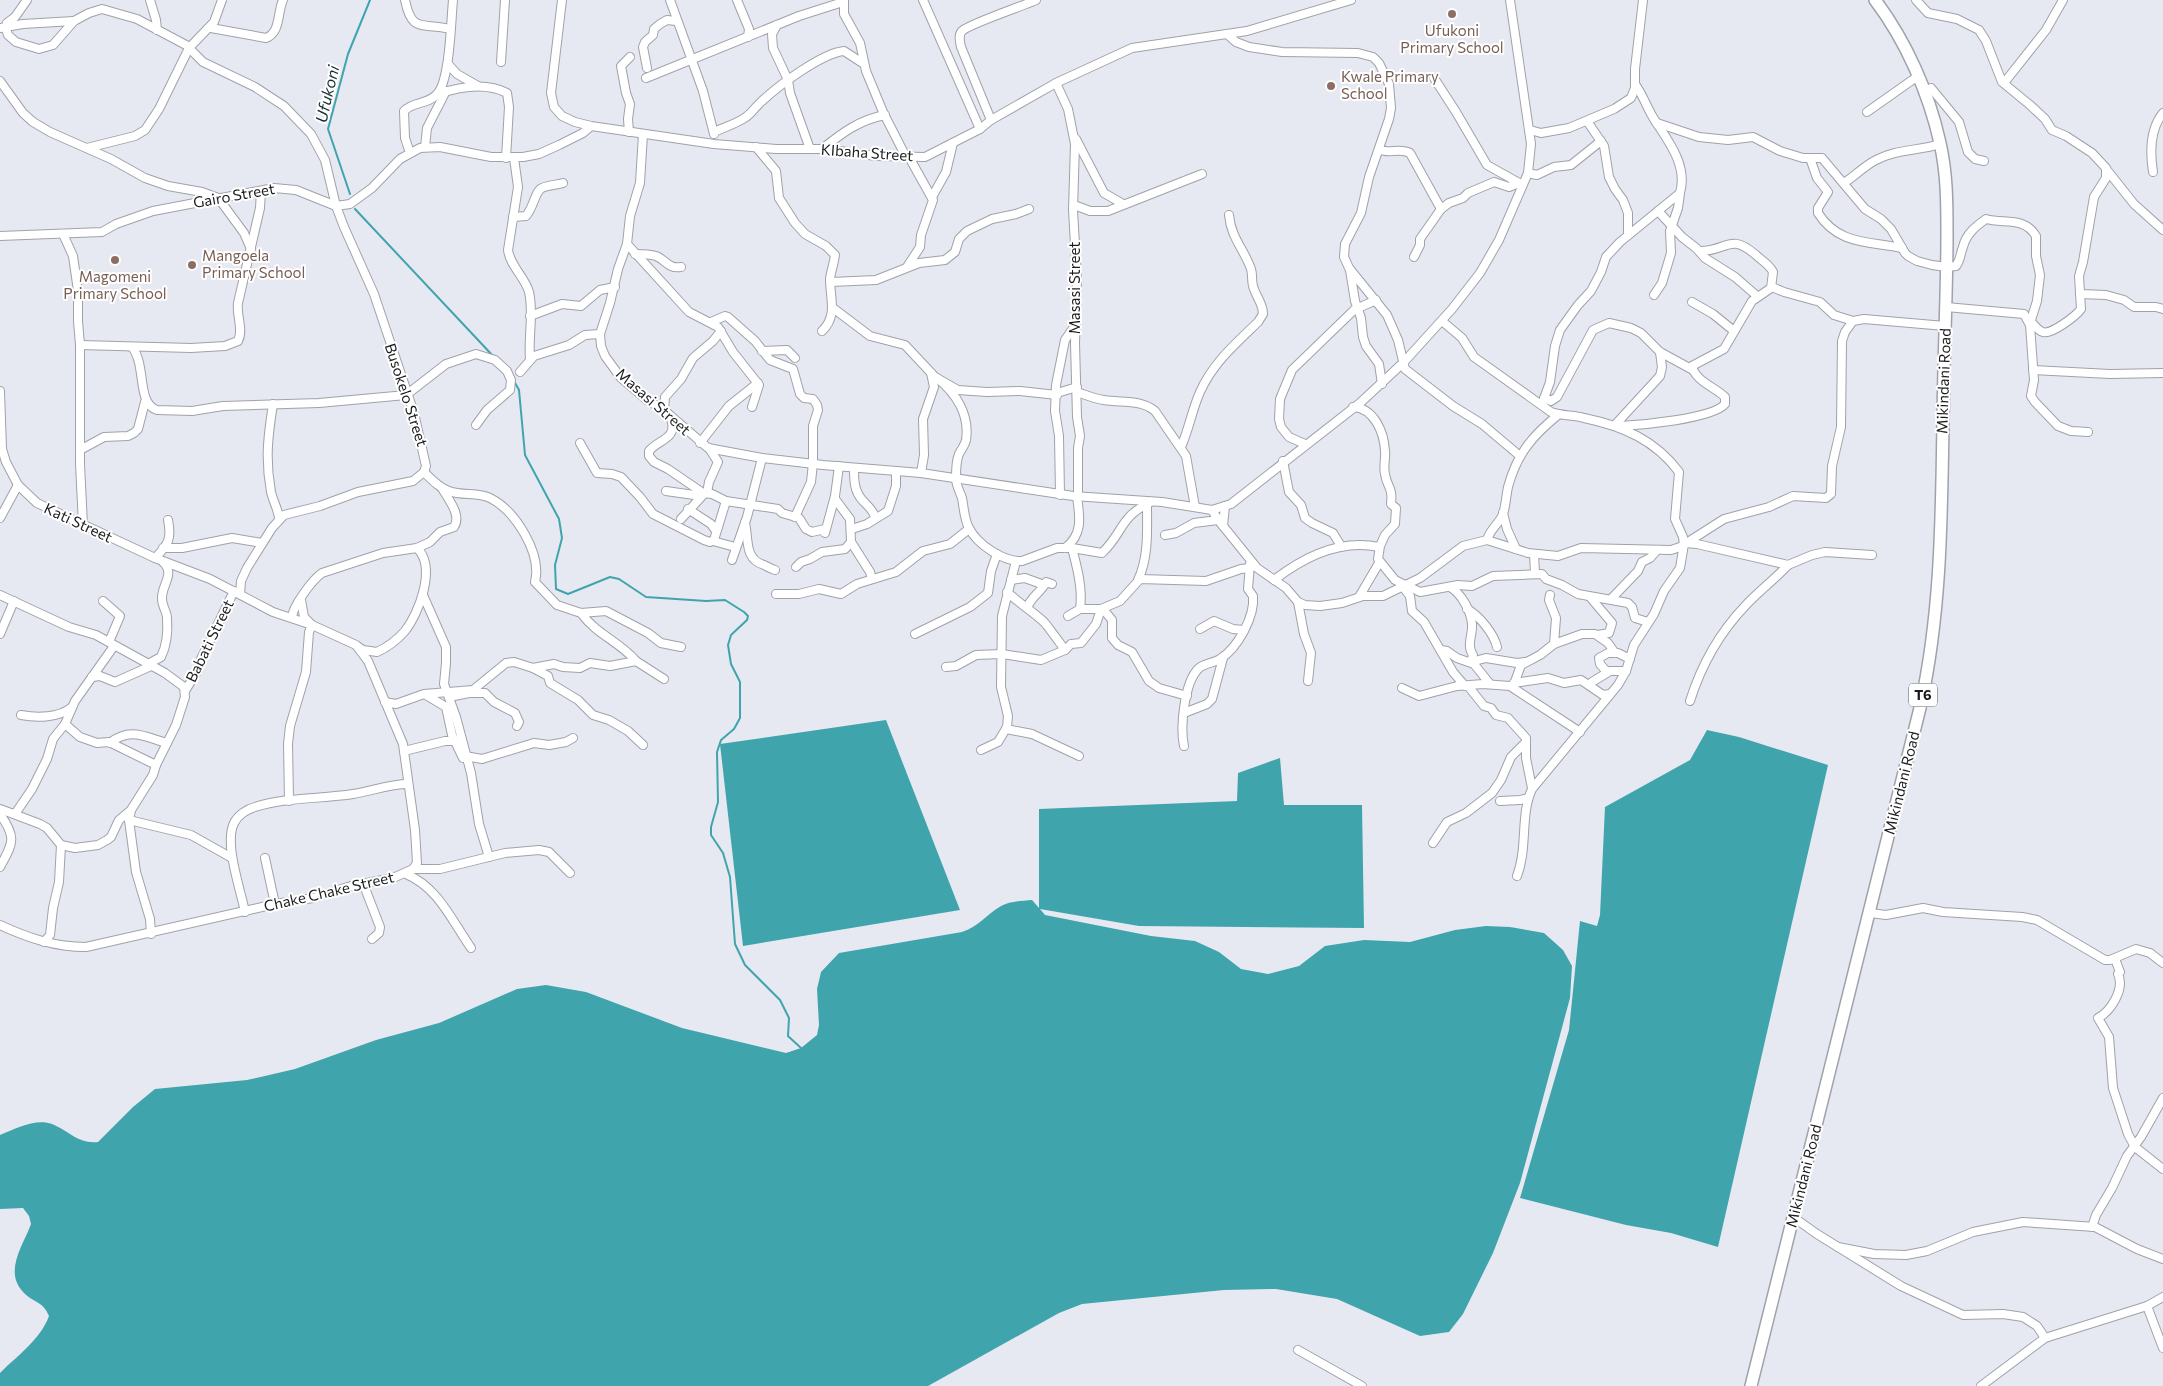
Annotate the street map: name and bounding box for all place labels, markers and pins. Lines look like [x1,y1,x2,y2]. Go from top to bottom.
marker: Ufukoni Primary School [1446,8,1458,20]
place label: Ufukoni Primary School [1400,21,1504,56]
place label: Kwale Primary School [1341,67,1439,102]
marker: Kwale Primary School [1325,80,1337,92]
place label: Mangoela Primary School [202,246,305,281]
marker: Magomeni Primary School [109,254,121,266]
marker: Mangoela Primary School [186,259,198,271]
place label: Magomeni Primary School [63,267,167,302]

